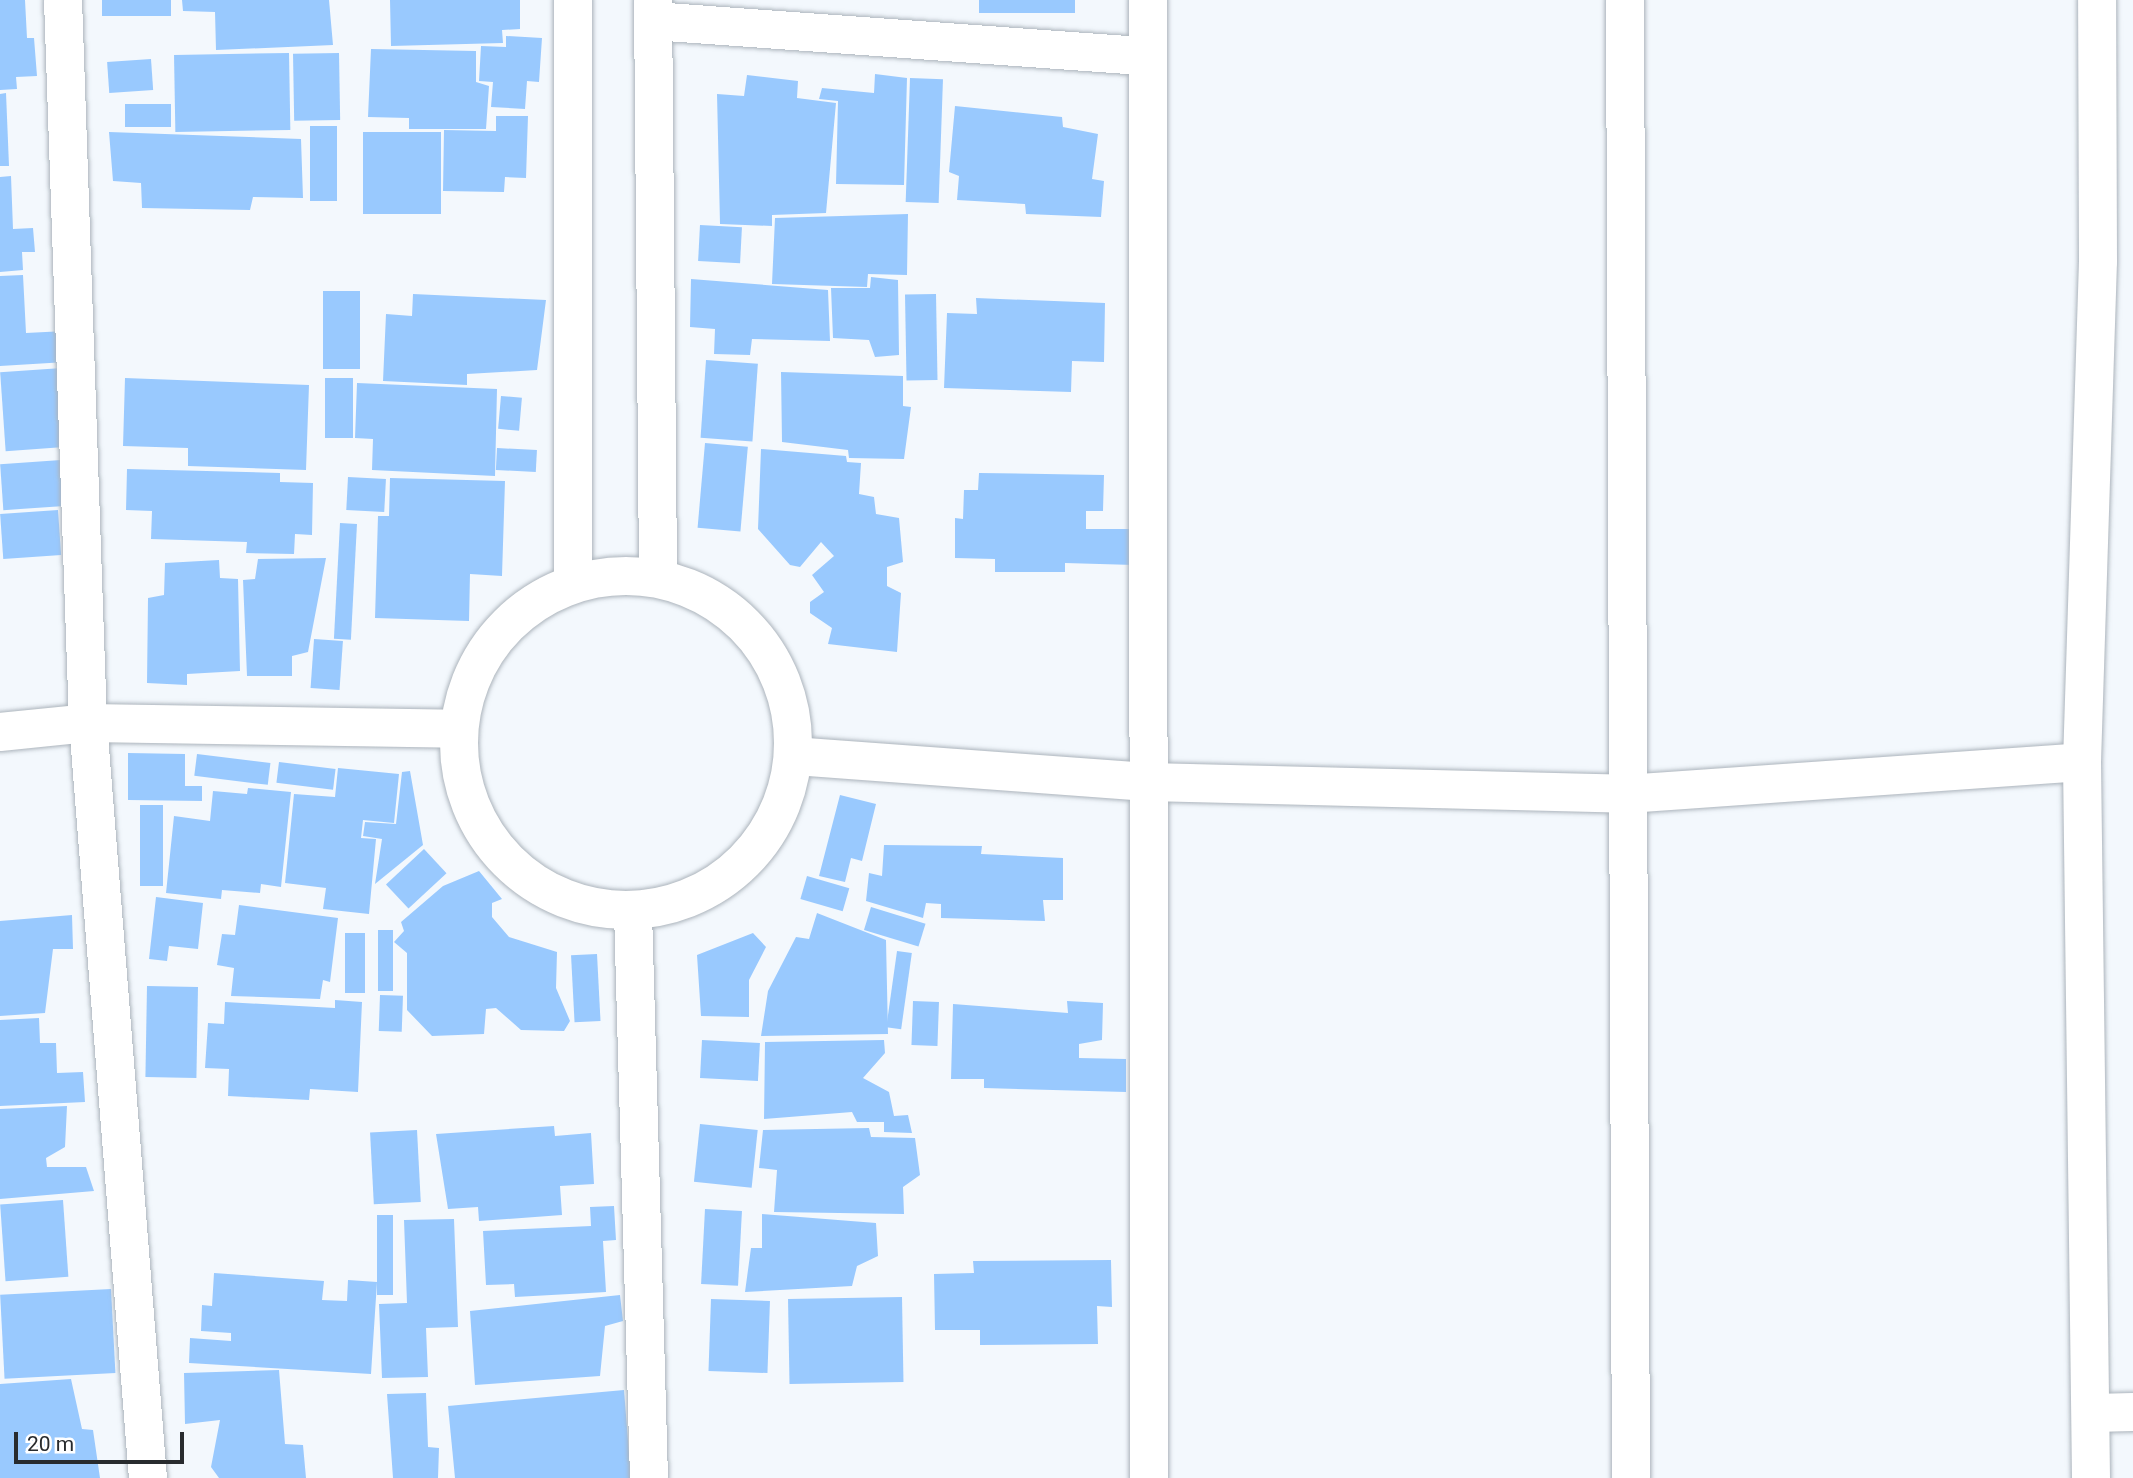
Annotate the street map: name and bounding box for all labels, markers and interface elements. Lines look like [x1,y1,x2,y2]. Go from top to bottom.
scale bar [18,1418,187,1462]
text: 20 m [27,1432,74,1456]

